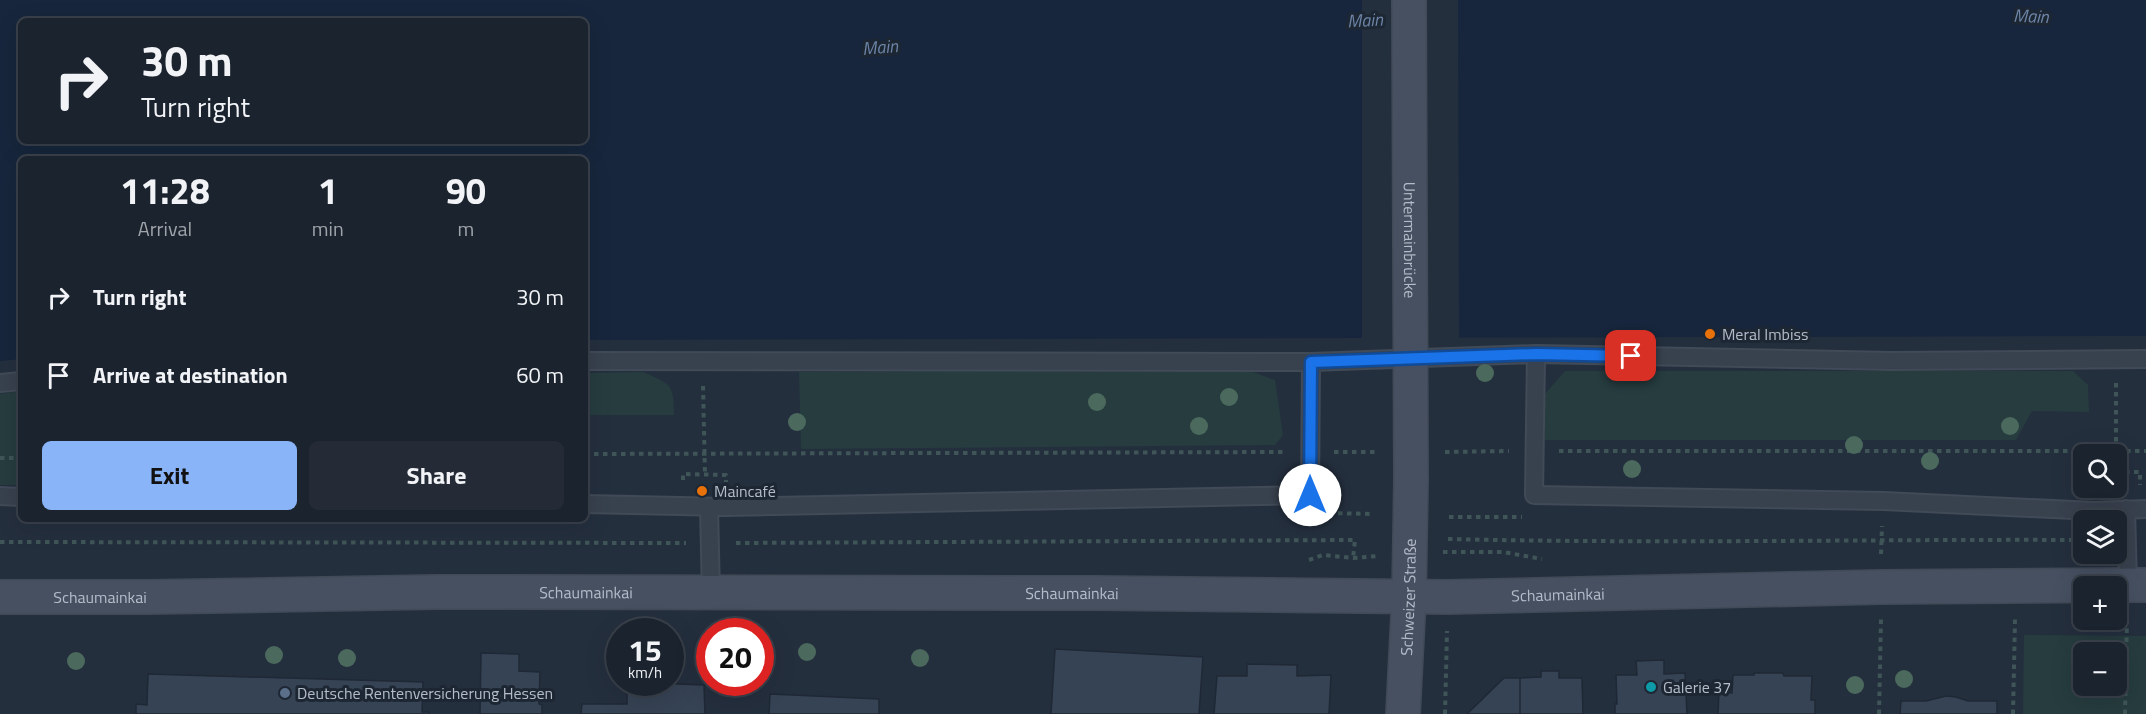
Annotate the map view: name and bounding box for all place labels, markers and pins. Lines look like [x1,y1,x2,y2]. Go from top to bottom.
place label: Meral Imbiss [1722,322,1808,346]
marker: Meral Imbiss [1703,327,1717,341]
pin [1605,330,1656,381]
place label: Maincafé [714,479,776,503]
marker: Maincafé [695,484,709,498]
place label: Galerie 37 [1663,675,1731,699]
marker: Galerie 37 [1644,680,1658,694]
place label: Deutsche Rentenversicherung Hessen [297,681,553,705]
marker: Deutsche Rentenversicherung Hessen [278,686,292,700]

